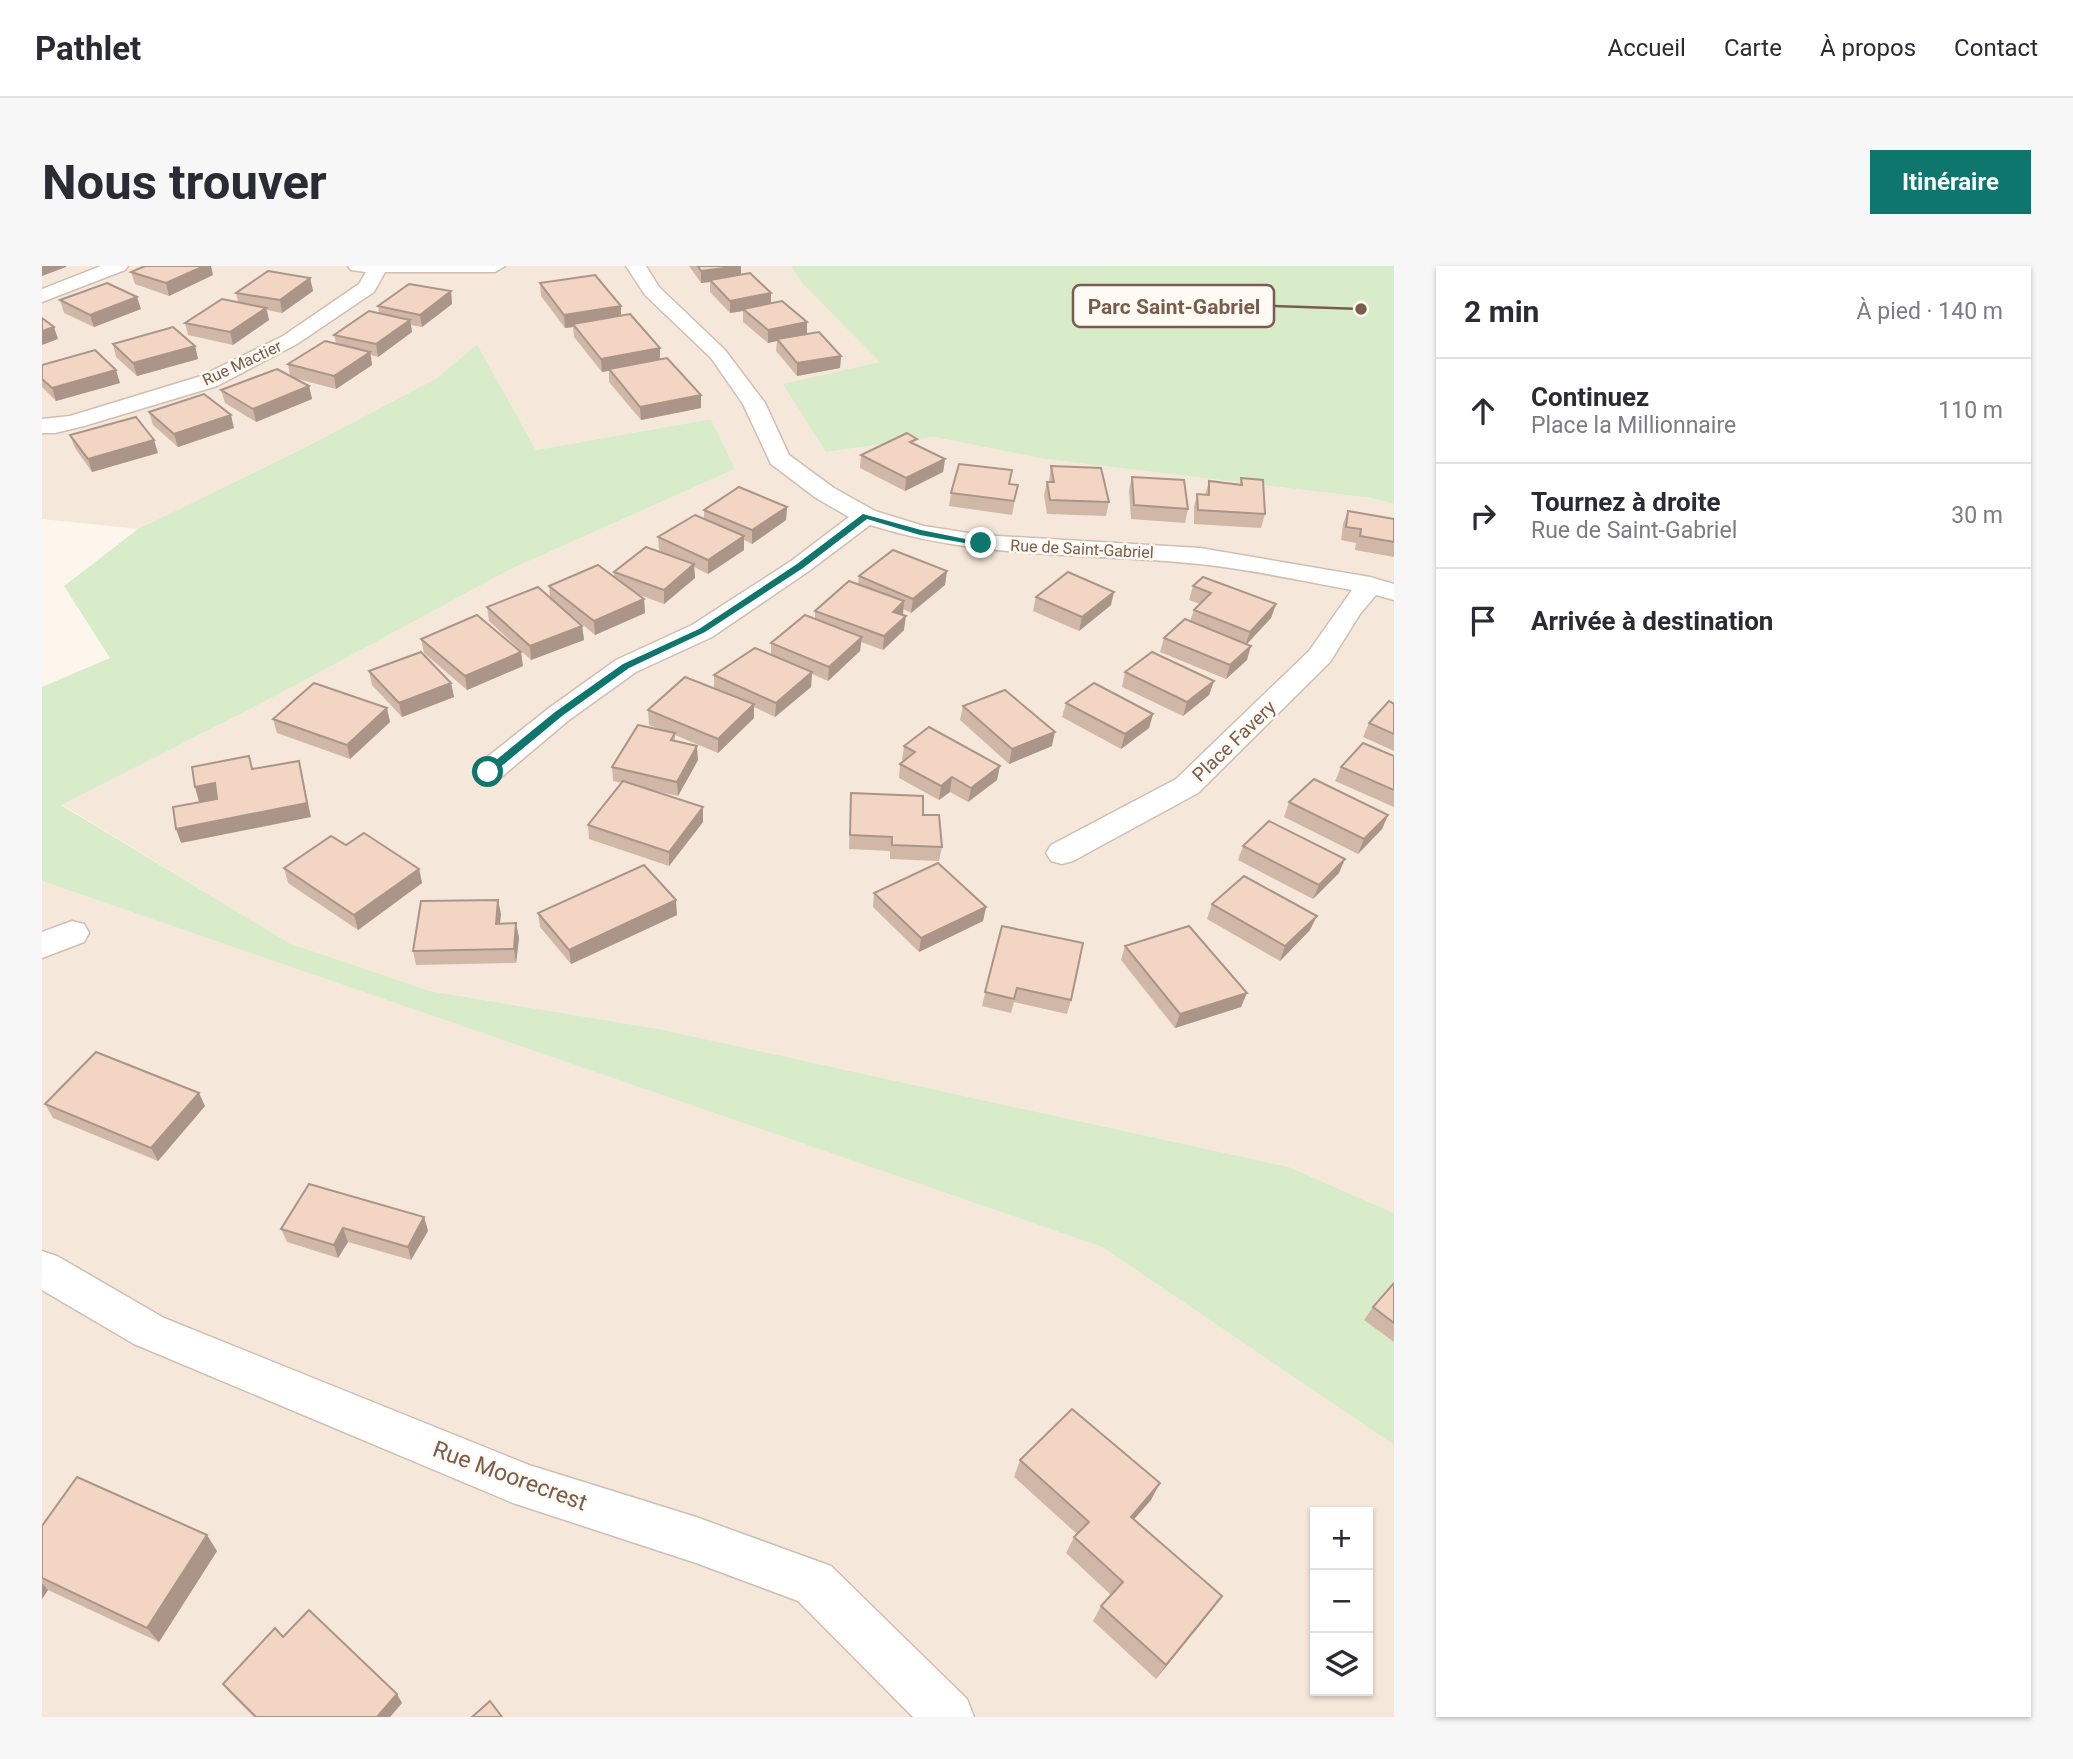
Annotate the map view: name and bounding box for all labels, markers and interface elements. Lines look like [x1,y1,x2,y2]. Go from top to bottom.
text: Pathlet [35,29,141,68]
text: Accueil [1607,34,1686,62]
text: Carte [1724,34,1782,62]
text: À propos [1820,34,1916,62]
text: Contact [1954,34,2038,62]
button: Itinéraire [1870,150,2031,214]
text: Nous trouver [42,154,327,211]
callout: Parc Saint-Gabriel [1073,285,1274,327]
text: 2 min [1464,294,1539,329]
text: Parc Saint-Gabriel [1088,295,1260,319]
text: À pied · 140 m [1857,298,2003,325]
street label: Rue Mactier [199,336,285,390]
text: Continuez [1531,382,1649,412]
icon: ahead [1464,392,1502,430]
text: 110 m [1938,397,2003,424]
text: Place la Millionnaire [1531,412,1736,439]
text: Tournez à droite [1531,487,1721,517]
icon: right [1464,497,1502,535]
text: 30 m [1951,502,2003,529]
text: Rue de Saint-Gabriel [1531,517,1737,544]
route end [965,527,996,558]
street label: Rue de Saint-Gabriel [1010,536,1154,562]
icon: arrive [1464,602,1502,640]
text: Arrivée à destination [1531,606,1773,636]
street label: Place Favery [1188,696,1280,786]
route start [472,756,503,787]
street label: Rue Moorecrest [429,1436,591,1516]
map controls [1310,1507,1373,1696]
button: + [1310,1507,1373,1570]
button: − [1310,1570,1373,1633]
button: layers [1310,1633,1373,1696]

